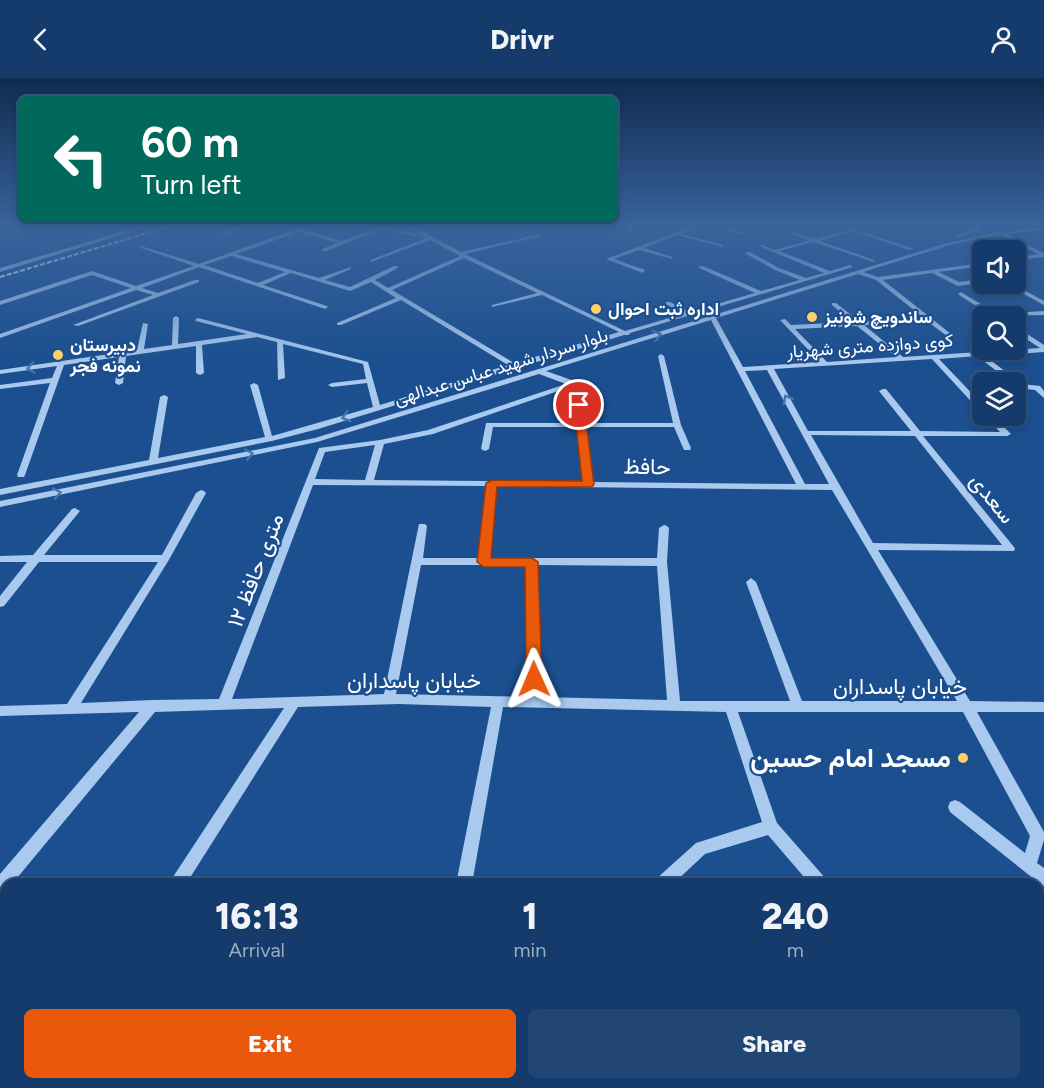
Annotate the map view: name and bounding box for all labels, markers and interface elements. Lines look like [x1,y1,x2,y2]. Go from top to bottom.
icon: back [24,23,57,56]
text: Drivr [490,23,554,56]
icon: person [987,23,1020,56]
text: 60 m [141,117,239,168]
icon: left [42,120,120,198]
text: Turn left [141,168,241,201]
map controls [972,240,1026,426]
button: sound [972,240,1026,294]
place label: اداره ثبت احوال [608,298,719,320]
marker: اداره ثبت احوال [589,302,603,316]
place label: ساندویچ شونیز [823,306,932,329]
button: search [972,306,1026,360]
marker: ساندویچ شونیز [805,310,819,324]
street label: بلوار سردار شهید عباس عبدالهی [391,324,611,410]
street label: کوی دوازده متری شهریار [785,329,954,363]
one-way arrow [651,330,662,342]
place label: دبیرستان نمونه فجر [69,334,141,377]
marker: دبیرستان نمونه فجر [51,348,65,362]
one-way arrow [26,362,35,374]
button: layers [972,372,1026,426]
pin [553,379,604,430]
icon: arrive [562,388,595,421]
one-way arrow [782,395,794,405]
one-way arrow [341,410,352,422]
one-way arrow [243,448,253,461]
street label: حافظ [623,453,671,480]
street label: سعدی [964,468,1021,529]
one-way arrow [52,487,62,500]
street label: ۱۲ متری حافظ [221,509,290,631]
position arrow [502,647,566,711]
street label: خیابان پاسداران [347,667,481,695]
street label: خیابان پاسداران [833,673,967,701]
place label: مسجد امام حسین [750,741,951,775]
marker: مسجد امام حسین [956,751,970,765]
text: 16:13 [215,895,299,938]
text: 1 [522,895,538,938]
text: 240 [761,895,829,938]
text: Arrival [229,938,285,962]
text: min [514,938,546,962]
text: m [787,938,804,962]
button: Exit [24,1009,516,1078]
button: Share [528,1009,1020,1078]

